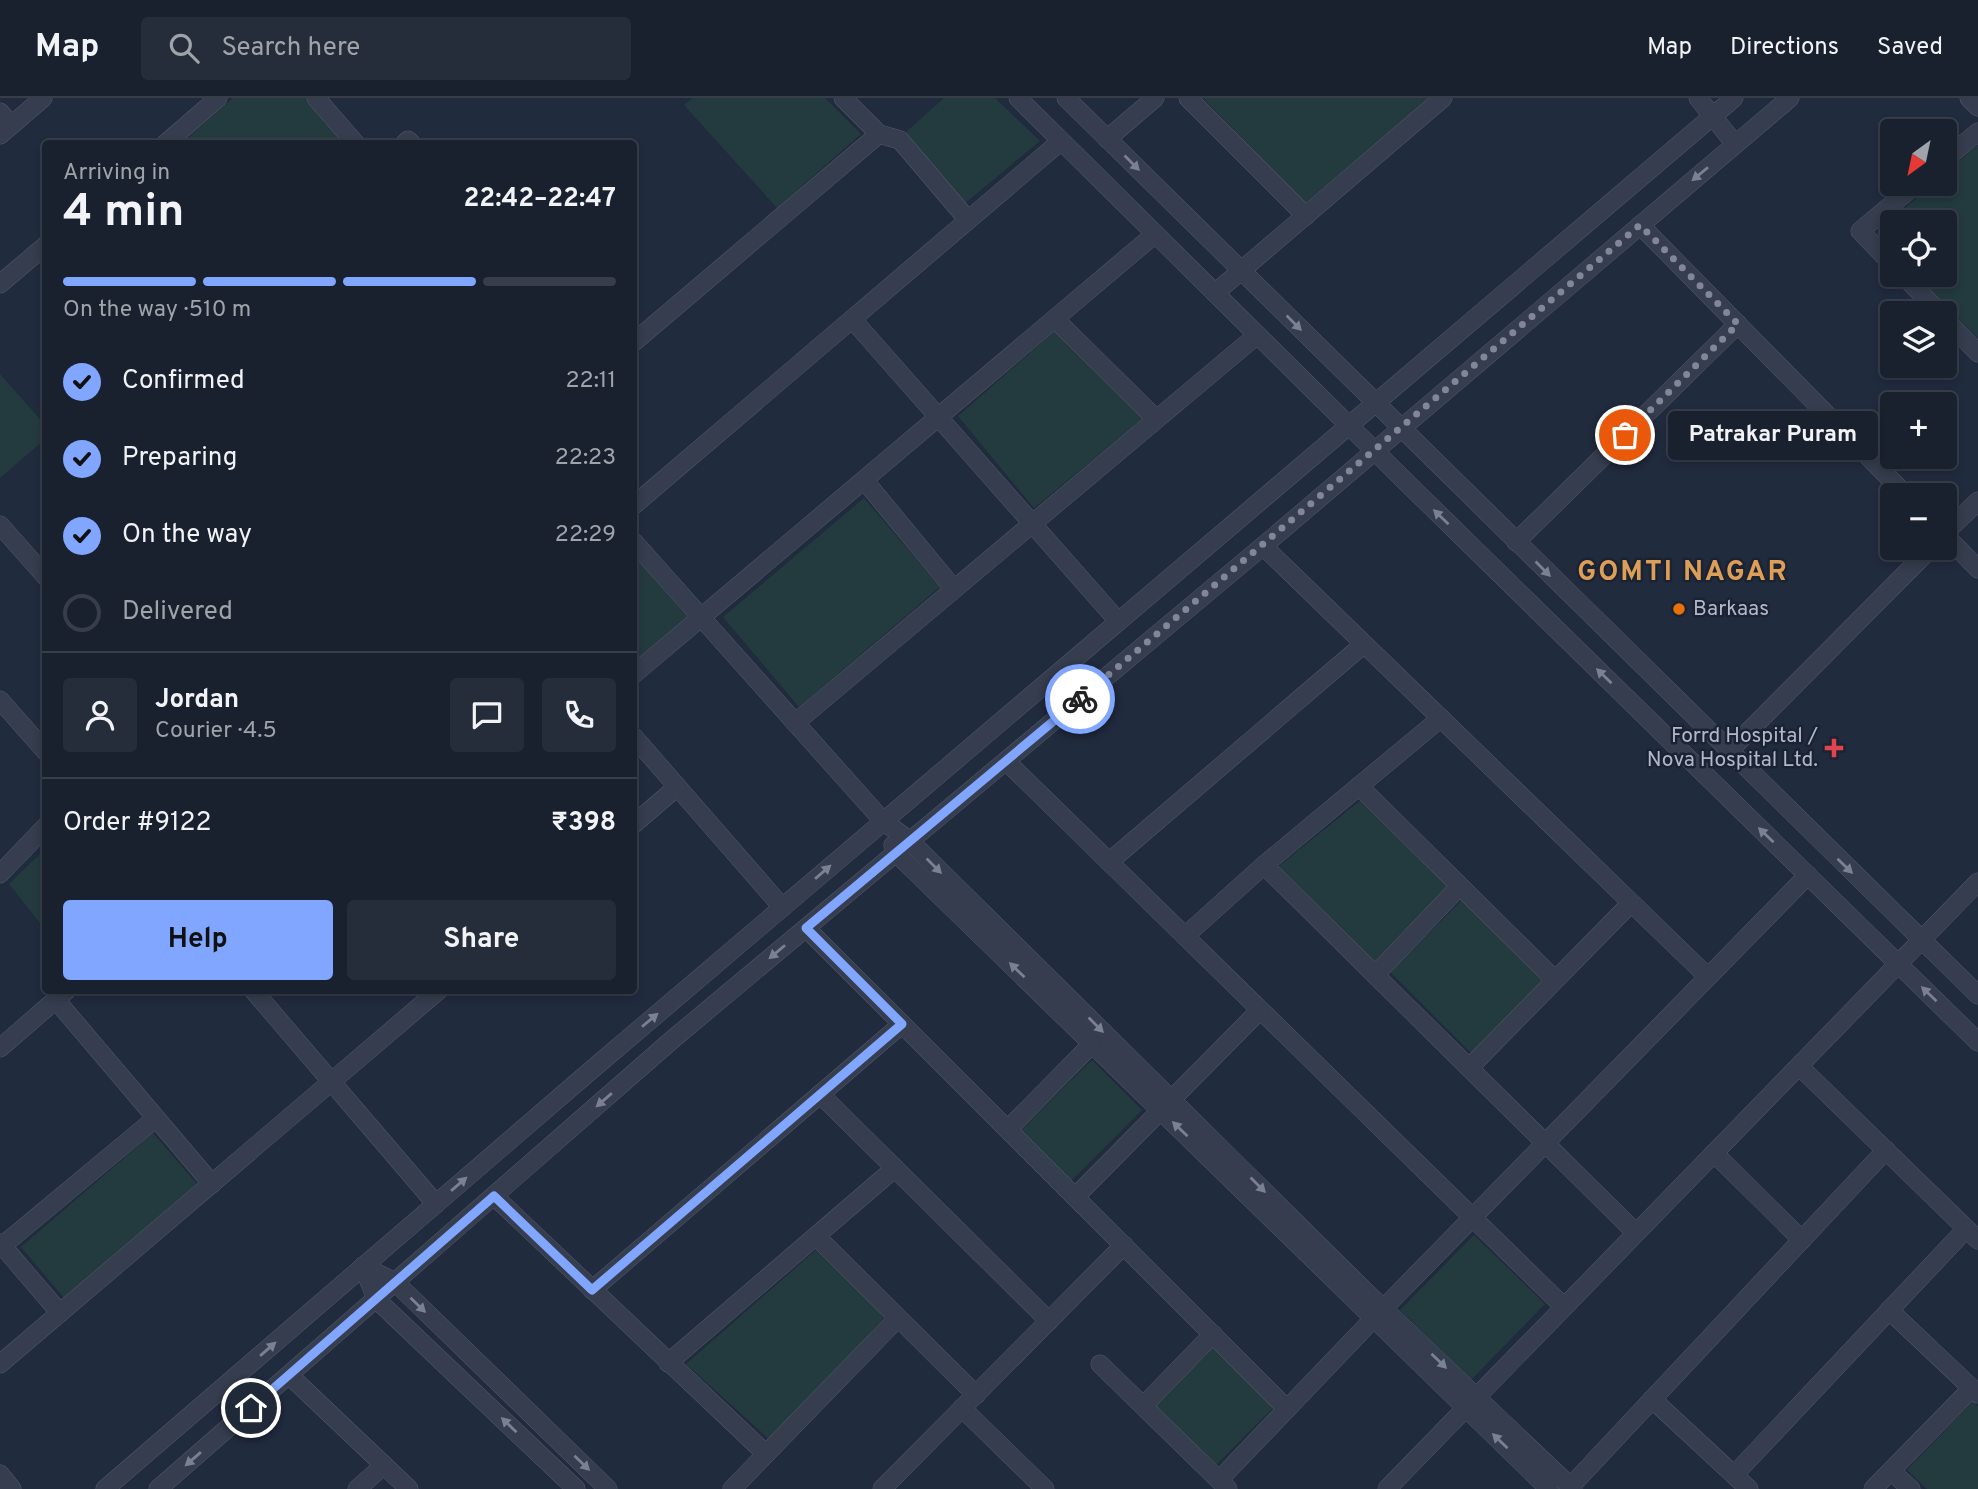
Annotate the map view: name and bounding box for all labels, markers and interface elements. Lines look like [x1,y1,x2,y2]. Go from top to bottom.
search box [141,17,631,80]
text: Map [35,27,99,69]
icon: search [165,29,203,67]
text: Search here [221,32,360,65]
text: Map [1647,33,1692,63]
text: Directions [1730,33,1839,63]
text: Saved [1877,33,1943,63]
north arrow [1880,119,1956,196]
map controls [1880,119,1957,560]
one-way arrow [1123,155,1140,171]
text: Arriving in [63,159,170,188]
one-way arrow [1692,166,1709,181]
text: 22:42–22:47 [463,183,616,216]
text: 4 min [63,184,185,243]
button: locate [1880,210,1957,287]
text: On the way · 510 m [63,296,251,325]
button: layers [1880,301,1957,378]
one-way arrow [1285,314,1302,330]
icon: check [63,363,101,401]
text: Confirmed [122,365,245,398]
text: 22:11 [566,367,616,396]
button: + [1880,392,1957,469]
pin [1595,405,1655,465]
callout: Patrakar Puram [1667,410,1877,460]
icon: bag [1606,416,1644,454]
text: Patrakar Puram [1689,421,1857,450]
icon: check [63,440,101,478]
text: Preparing [122,442,237,475]
text: 22:23 [555,444,616,473]
button: − [1880,483,1957,560]
one-way arrow [1433,509,1450,525]
icon: check [63,517,101,555]
text: On the way [122,519,252,552]
text: 22:29 [555,521,616,550]
district label: GOMTI NAGAR [1577,555,1789,591]
one-way arrow [1534,560,1551,576]
text: Delivered [122,596,233,629]
place label: Barkaas [1693,596,1769,623]
marker: Barkaas [1671,601,1687,617]
courier [1045,664,1115,734]
one-way arrow [1596,668,1613,684]
button: person [63,678,137,752]
button: chat [450,678,524,752]
button: phone [542,678,616,752]
icon: bike [1061,680,1099,718]
text: Jordan [155,684,239,717]
text: Courier · 4.5 [155,717,277,746]
place label: Forrd Hospital / Nova Hospital Ltd. [1647,723,1818,774]
marker: Forrd Hospital / Nova Hospital Ltd. [1824,738,1844,758]
text: Order #9122 [63,807,211,840]
text: ₹398 [551,807,616,840]
one-way arrow [1758,826,1775,843]
one-way arrow [926,857,943,874]
one-way arrow [1836,857,1853,873]
one-way arrow [814,864,832,880]
button: Help [63,900,333,980]
button: Share [347,900,616,980]
one-way arrow [769,944,786,959]
one-way arrow [1008,961,1025,978]
one-way arrow [1921,986,1938,1002]
one-way arrow [641,1012,659,1028]
one-way arrow [1088,1017,1105,1034]
one-way arrow [596,1091,613,1107]
one-way arrow [1171,1120,1188,1137]
one-way arrow [450,1177,467,1192]
one-way arrow [1249,1177,1266,1193]
one-way arrow [409,1297,426,1313]
one-way arrow [259,1342,276,1357]
one-way arrow [1430,1353,1447,1369]
pin [221,1378,281,1438]
icon: home [232,1389,270,1427]
one-way arrow [500,1417,517,1433]
one-way arrow [1492,1433,1509,1450]
one-way arrow [184,1451,202,1467]
one-way arrow [573,1455,590,1471]

